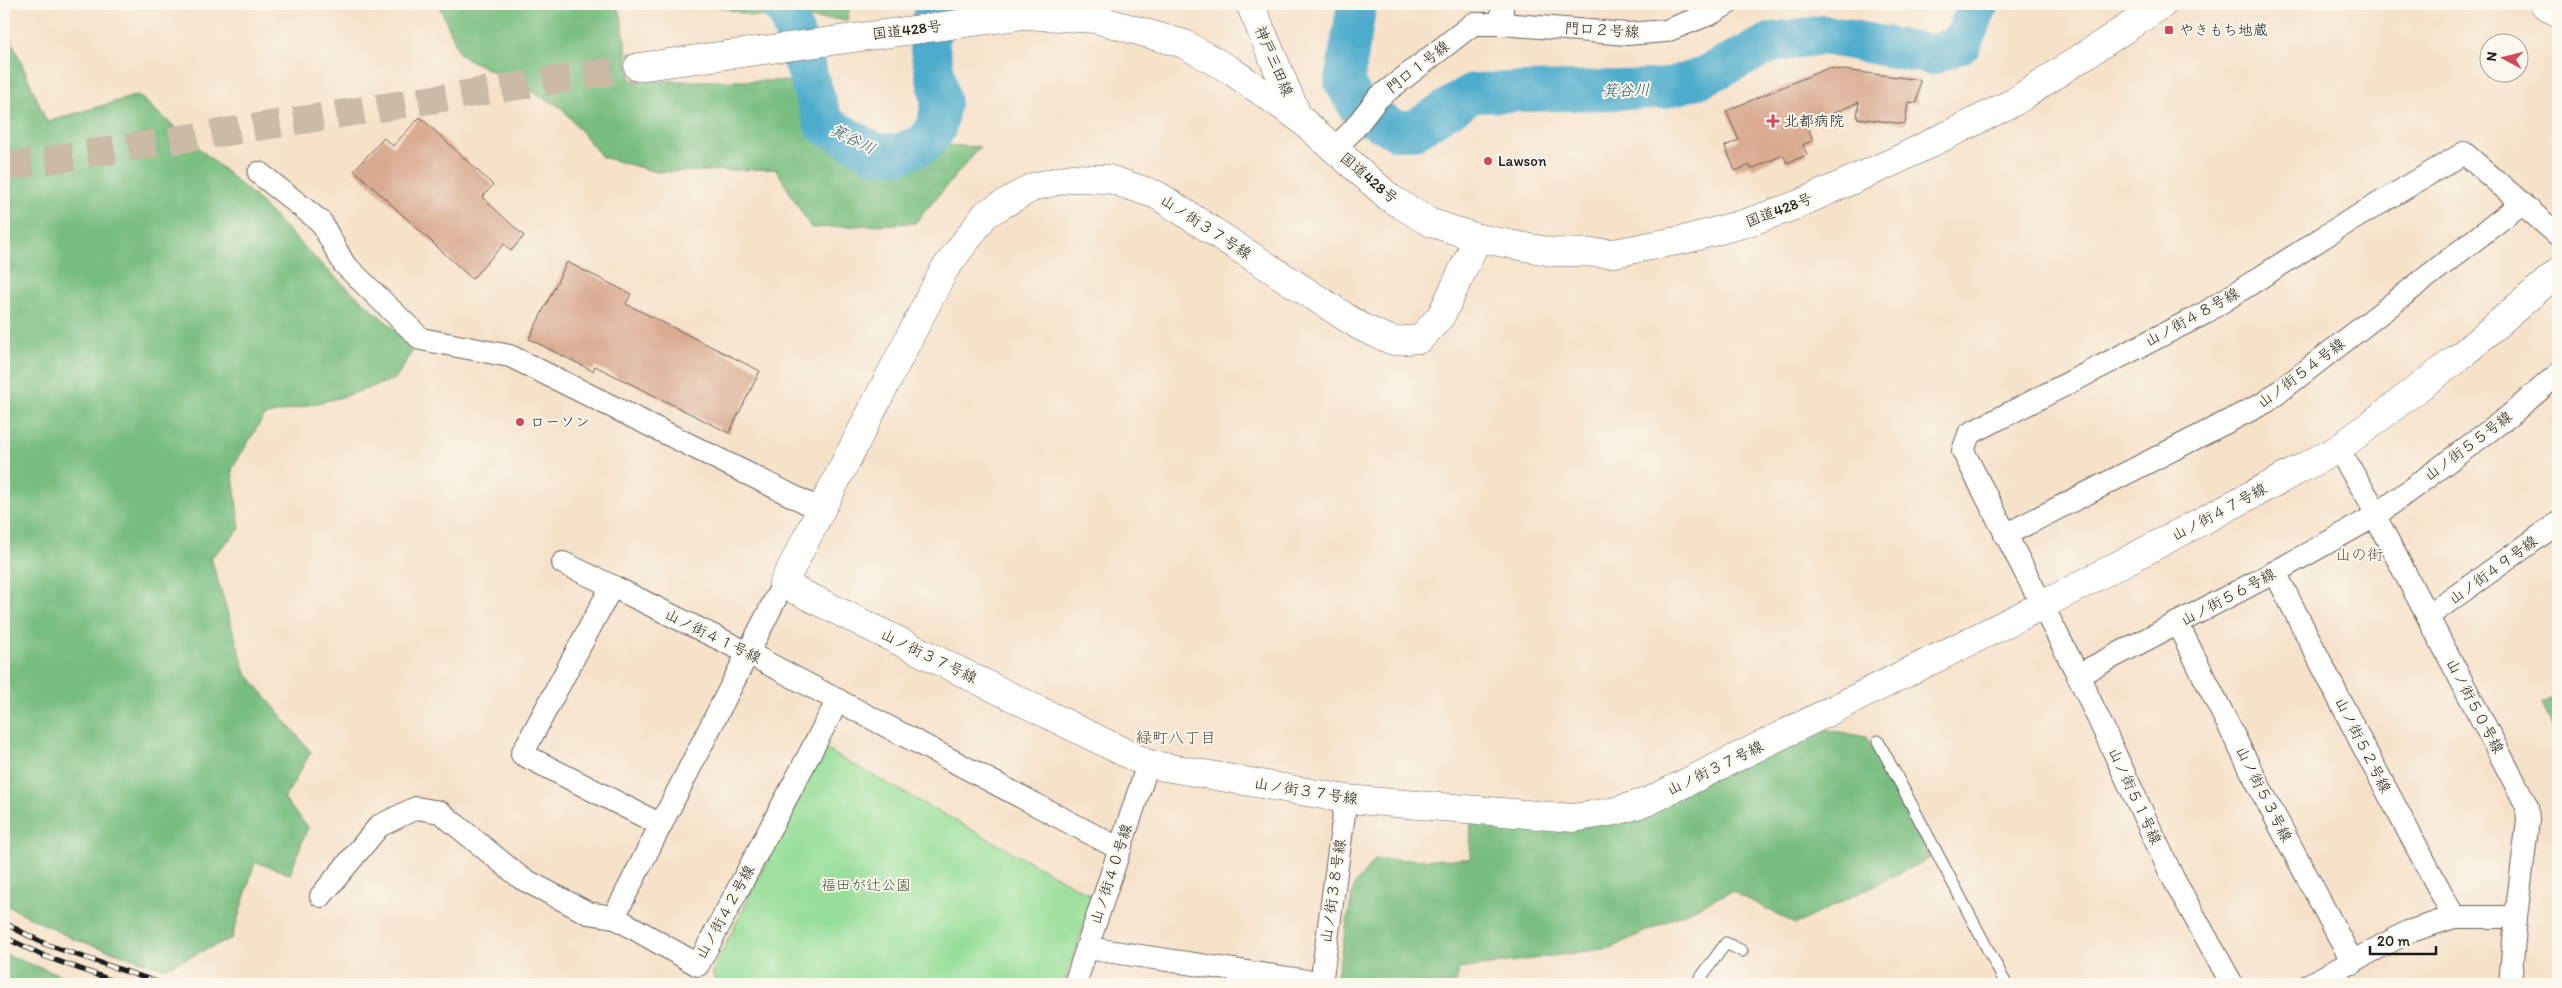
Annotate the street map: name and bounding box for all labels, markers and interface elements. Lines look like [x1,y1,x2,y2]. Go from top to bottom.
street label: 国道428号 [871,17,943,43]
street label: 門口２号線 [1564,19,1640,41]
place label: やきもち地蔵 [2179,21,2268,39]
street label: 神戸三田線 [1251,23,1297,99]
marker: やきもち地蔵 [2163,24,2175,36]
north arrow [2480,32,2530,82]
street label: 門口１号線 [1383,37,1453,97]
text: N [2483,51,2501,62]
water label: 箕谷川 [1602,80,1650,100]
place label: 北都病院 [1784,112,1844,130]
marker: 北都病院 [1766,114,1780,128]
water label: 箕谷川 [827,120,879,158]
street label: 国道428号 [1336,149,1402,207]
place label: Lawson [1498,152,1547,170]
marker: Lawson [1482,155,1494,167]
street label: 国道428号 [1743,189,1815,231]
street label: 山ノ街３７号線 [1157,191,1255,263]
street label: 山ノ街４８号線 [2142,284,2242,350]
street label: 山ノ街５４号線 [2254,334,2348,412]
street label: 山ノ街５５号線 [2421,407,2515,485]
place label: ローソン [530,413,590,431]
marker: ローソン [514,416,526,428]
street label: 山ノ街４７号線 [2168,479,2270,545]
street label: 山ノ街４９号線 [2445,532,2541,608]
district label: 山の街 [2335,545,2383,564]
street label: 山ノ街５６号線 [2177,564,2279,630]
street label: 山ノ街４１号線 [662,605,764,667]
street label: 山ノ街３７号線 [878,625,980,687]
street label: 山ノ街５０号線 [2442,655,2508,757]
street label: 山ノ街５２号線 [2331,694,2395,796]
district label: 緑町八丁目 [1136,728,1216,747]
street label: 山ノ街３７号線 [1664,737,1766,799]
street label: 山ノ街５３号線 [2232,743,2296,845]
street label: 山ノ街５１号線 [2105,745,2165,847]
street label: 山ノ街３７号線 [1253,774,1359,808]
street label: 山ノ街４０号線 [1086,821,1136,927]
street label: 山ノ街３８号線 [1317,838,1349,944]
street label: 山ノ街４２号線 [692,862,758,962]
park label: 福田が辻公園 [821,876,911,894]
scale bar [2370,923,2436,955]
text: 20 m [2377,932,2411,950]

